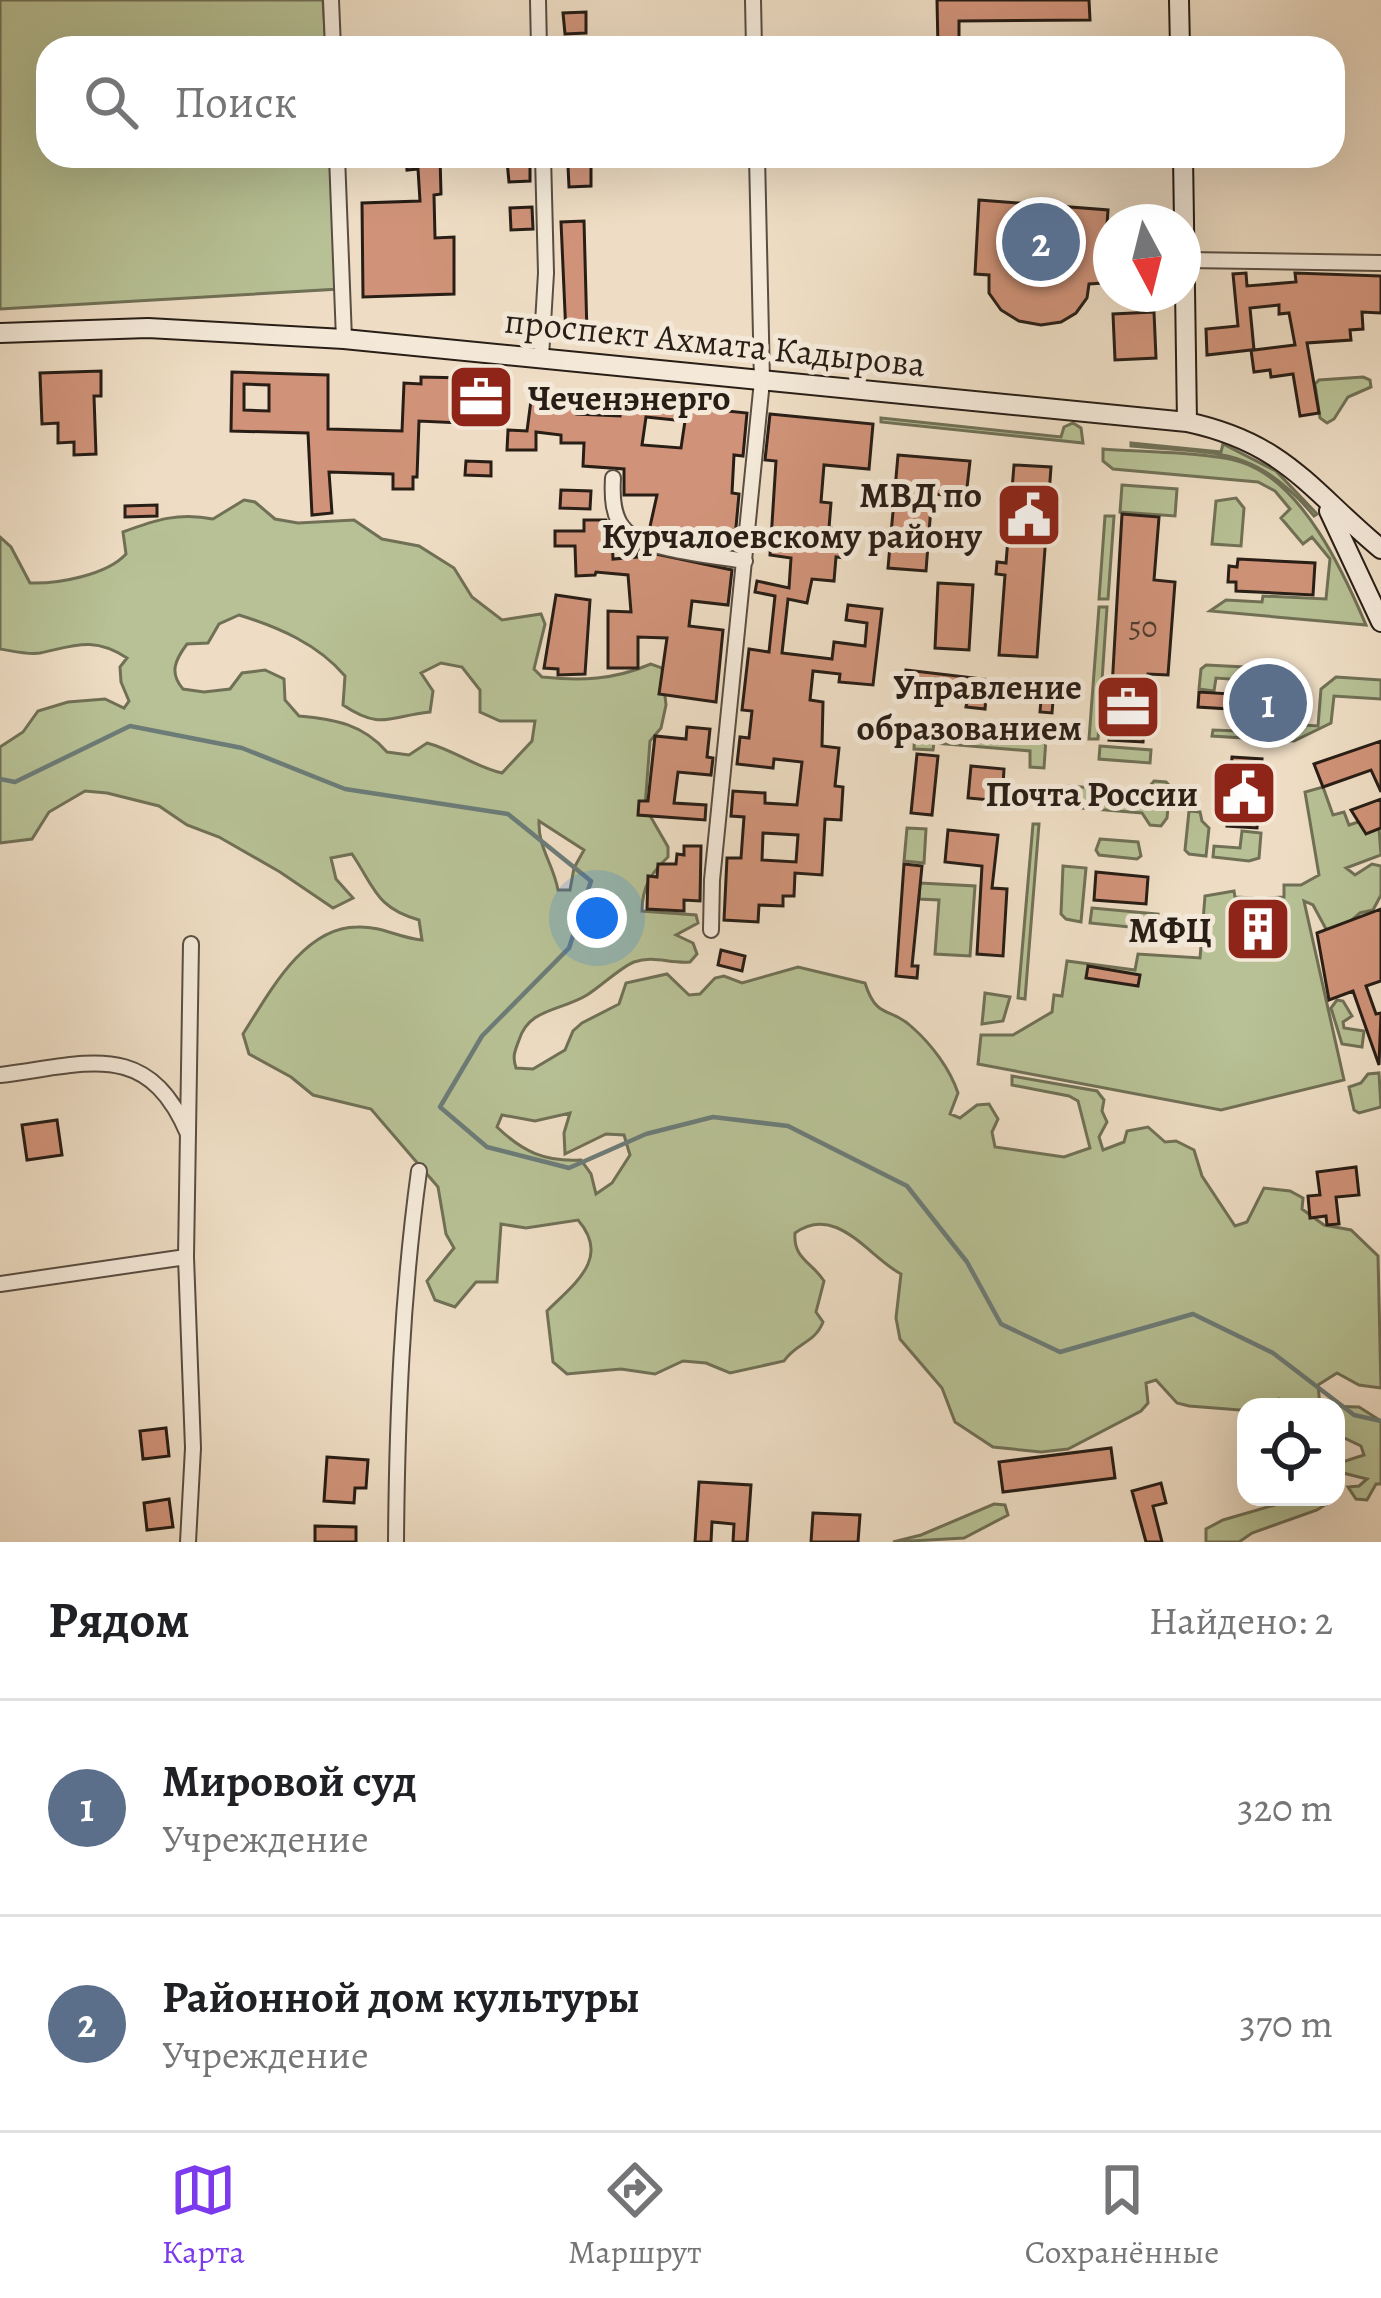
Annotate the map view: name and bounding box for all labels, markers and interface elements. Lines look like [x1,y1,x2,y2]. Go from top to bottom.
search box [36,36,1345,168]
icon: search [78,69,144,135]
text: Поиск [174,71,297,133]
pin: 2 [1002,197,1080,287]
north arrow [1093,204,1201,312]
street label: проспект Ахмата Кадырова [502,296,928,389]
office icon: Чеченэнерго [446,362,516,432]
place label: Чеченэнерго [528,373,731,422]
place label: МВД по Курчалоевскому району [602,470,983,560]
public building icon: МВД по Курчалоевскому району [994,480,1064,550]
house number: 50 [1129,607,1157,647]
pin: 1 [1229,658,1307,748]
place label: Управление образованием [856,662,1082,752]
office icon: Управление образованием [1093,672,1163,742]
public building icon: Почта России [1209,758,1279,828]
place label: Почта России [986,769,1198,818]
your location [567,888,627,948]
building icon: МФЦ [1223,894,1293,964]
place label: МФЦ [1128,905,1212,954]
map controls [1237,1398,1345,1506]
button: locate [1237,1398,1345,1506]
text: Рядом [48,1585,190,1655]
text: Найдено: 2 [1149,1594,1333,1647]
text: Мировой суд [162,1750,417,1812]
text: 1 [80,1781,94,1834]
text: 320 m [1237,1781,1333,1834]
text: Учреждение [162,1812,369,1865]
text: Районной дом культуры [162,1966,640,2028]
text: 2 [78,1997,96,2050]
text: 370 m [1239,1997,1333,2050]
text: Учреждение [162,2028,369,2081]
tab: Карта [162,2157,245,2274]
tab: Маршрут [568,2157,702,2274]
tab: Сохранённые [1025,2157,1219,2274]

